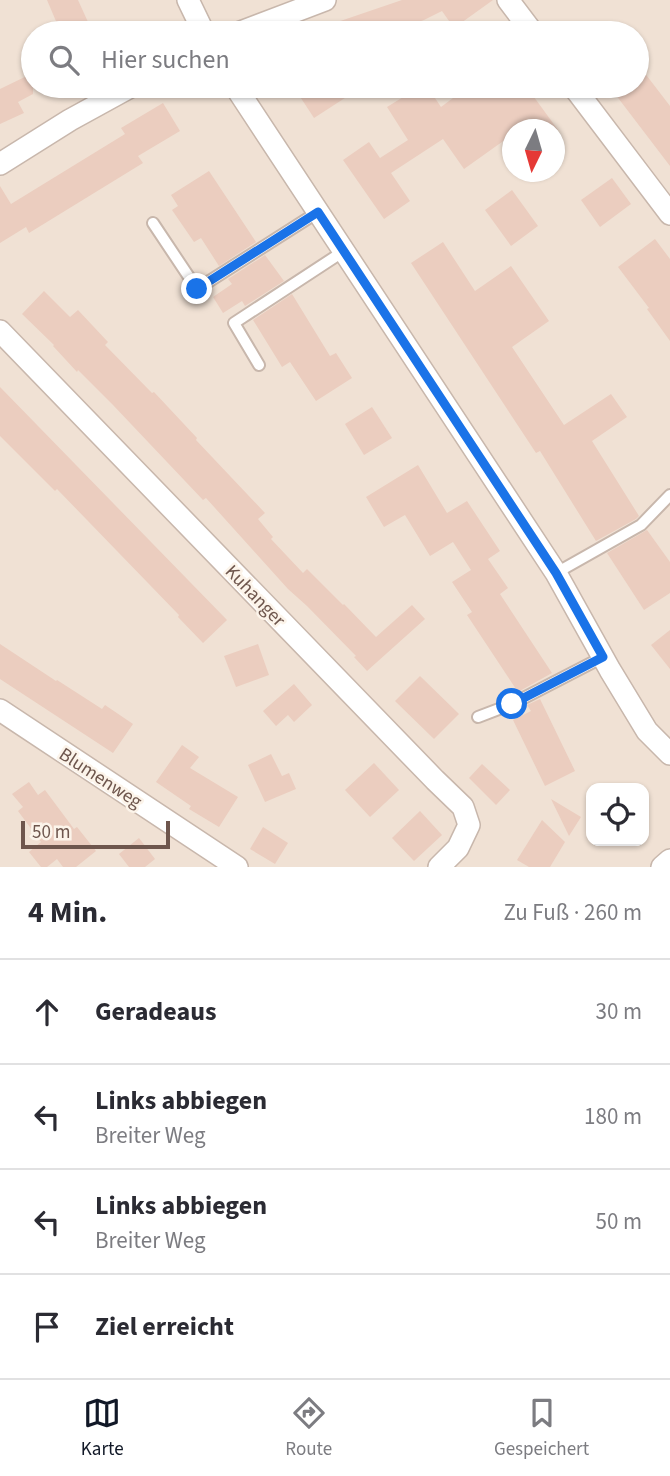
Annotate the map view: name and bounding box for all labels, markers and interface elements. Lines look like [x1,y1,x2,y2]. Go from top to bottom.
search box [21,21,649,98]
icon: search [45,41,83,79]
text: Hier suchen [101,41,230,78]
north arrow [502,119,565,182]
route end [181,273,212,304]
street label: Kuhanger [219,559,292,633]
route start [496,688,527,719]
street label: Blumenweg [53,741,147,815]
map controls [586,783,649,846]
button: locate [586,783,649,846]
scale bar [21,818,170,850]
text: 50 m [32,819,70,846]
text: 4 Min. [28,891,107,934]
text: Zu Fuß · 260 m [503,896,642,929]
icon: ahead [28,993,66,1031]
text: Geradeaus [95,993,216,1030]
text: 30 m [595,995,642,1028]
text: Links abbiegen [95,1082,267,1119]
icon: left [28,1098,66,1136]
text: 180 m [584,1100,642,1133]
text: Breiter Weg [95,1119,206,1152]
text: Links abbiegen [95,1187,267,1224]
icon: left [28,1203,66,1241]
text: 50 m [595,1205,642,1238]
text: Breiter Weg [95,1224,206,1257]
icon: arrive [28,1308,66,1346]
text: Ziel erreicht [95,1308,234,1345]
tab: Karte [81,1394,124,1463]
tab: Route [285,1394,332,1463]
tab: Gespeichert [494,1394,589,1463]

